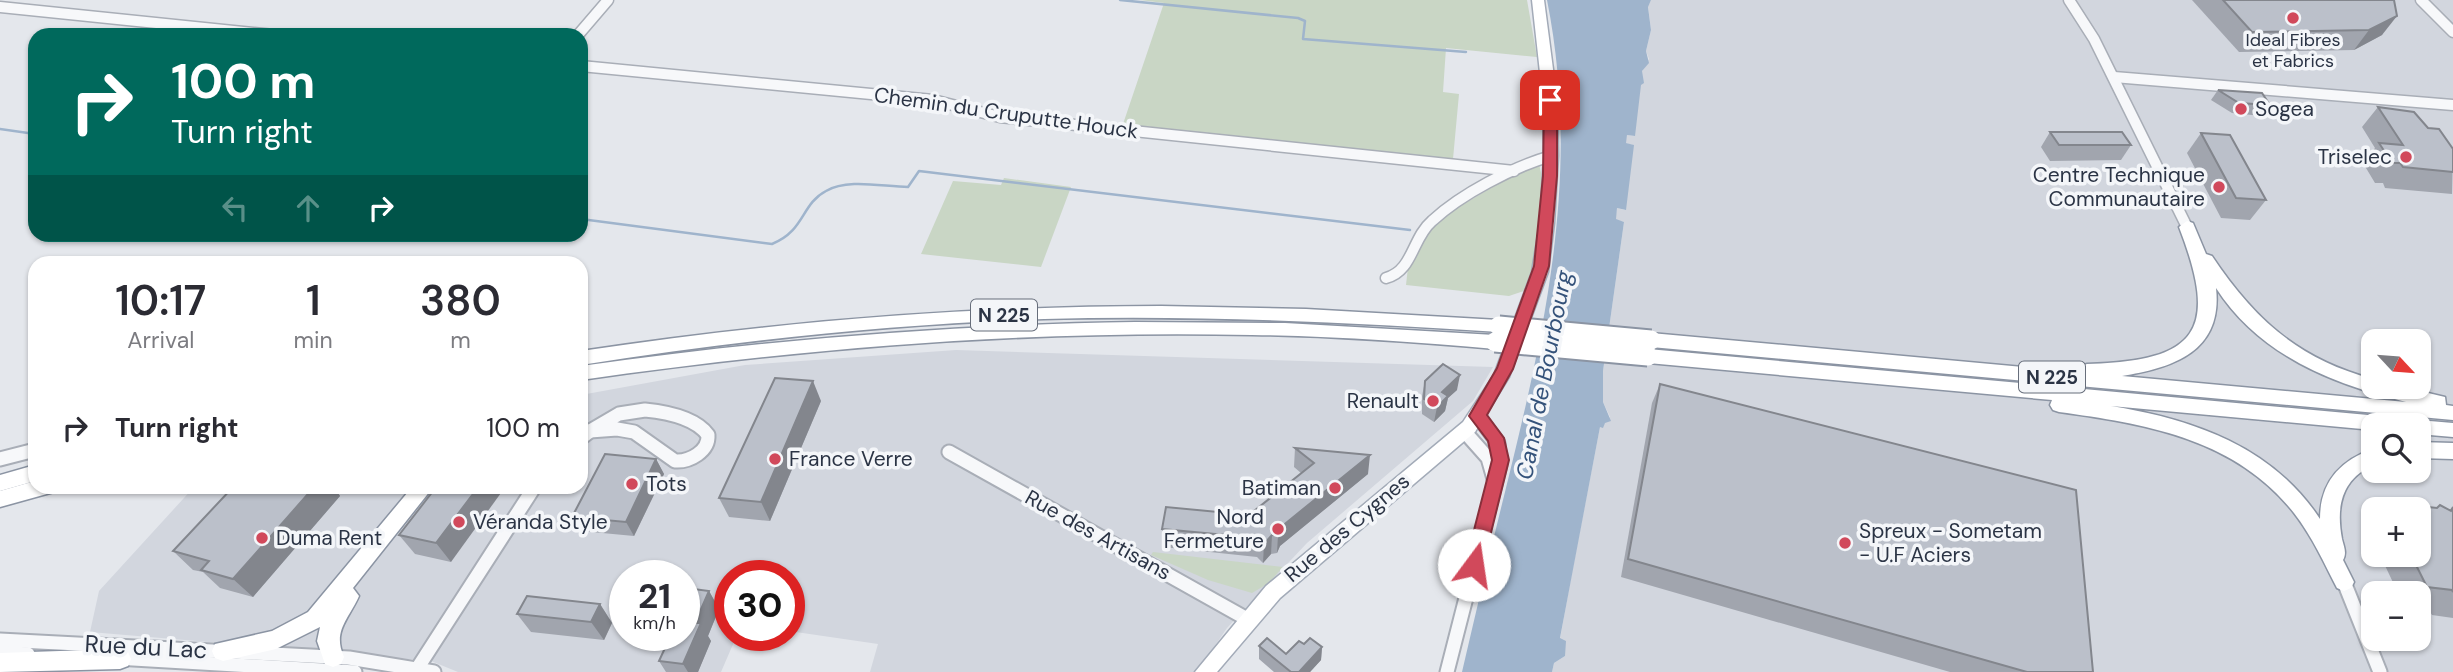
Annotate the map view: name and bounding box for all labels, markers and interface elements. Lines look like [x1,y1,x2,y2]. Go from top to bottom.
marker: Ideal Fibres et Fabrics [2285,10,2301,26]
place label: Ideal Fibres et Fabrics [2245,28,2341,73]
text: 100 m [171,49,315,113]
icon: right [56,56,147,147]
pin [1520,70,1580,130]
street label: Chemin du Cruputte Houck [872,81,1140,145]
icon: arrive [1531,81,1569,119]
place label: Sogea [2255,95,2314,123]
marker: Sogea [2233,101,2249,117]
text: Turn right [171,111,313,153]
place label: Triselec [2318,143,2392,171]
marker: Triselec [2398,149,2414,165]
place label: Centre Technique Communautaire [2033,161,2205,213]
marker: Centre Technique Communautaire [2211,179,2227,195]
icon: left [216,189,254,227]
icon: ahead [289,189,327,227]
icon: right [362,189,400,227]
water label: Canal de Bourbourg [1509,267,1579,482]
text: 10:17 [115,273,206,328]
text: 1 [306,273,321,328]
text: 380 [420,273,501,328]
road number: N 225 [971,300,1037,330]
text: Arrival [127,325,194,355]
text: min [294,325,333,355]
text: m [450,325,471,355]
north arrow [2361,329,2431,399]
map controls [2361,329,2431,651]
road number: N 225 [2019,362,2085,392]
place label: Renault [1347,387,1419,415]
marker: Renault [1425,393,1441,409]
icon: right [56,409,94,447]
text: Turn right [115,411,239,445]
text: 100 m [486,411,560,445]
button: search [2361,413,2431,483]
place label: France Verre [789,445,913,473]
marker: France Verre [767,451,783,467]
street label: Rue des Cygnes [1278,467,1416,589]
place label: Tots [646,470,687,498]
place label: Batiman [1242,474,1321,502]
marker: Tots [624,476,640,492]
marker: Batiman [1327,480,1343,496]
street label: Rue des Artisans [1020,483,1176,587]
button: + [2361,497,2431,567]
place label: Nord Fermeture [1164,503,1264,555]
place label: Véranda Style [473,508,608,536]
marker: Véranda Style [451,514,467,530]
place label: Spreux - Sometam - U.F Aciers [1859,517,2042,569]
marker: Nord Fermeture [1270,521,1286,537]
place label: Duma Rent [276,524,382,552]
position arrow [1437,528,1511,602]
marker: Duma Rent [254,530,270,546]
marker: Spreux - Sometam - U.F Aciers [1837,535,1853,551]
speed limit sign: 30 [714,560,805,651]
text: 21 [638,573,671,619]
button: − [2361,581,2431,651]
text: km/h [633,611,676,635]
street label: Rue du Lac [84,628,208,665]

